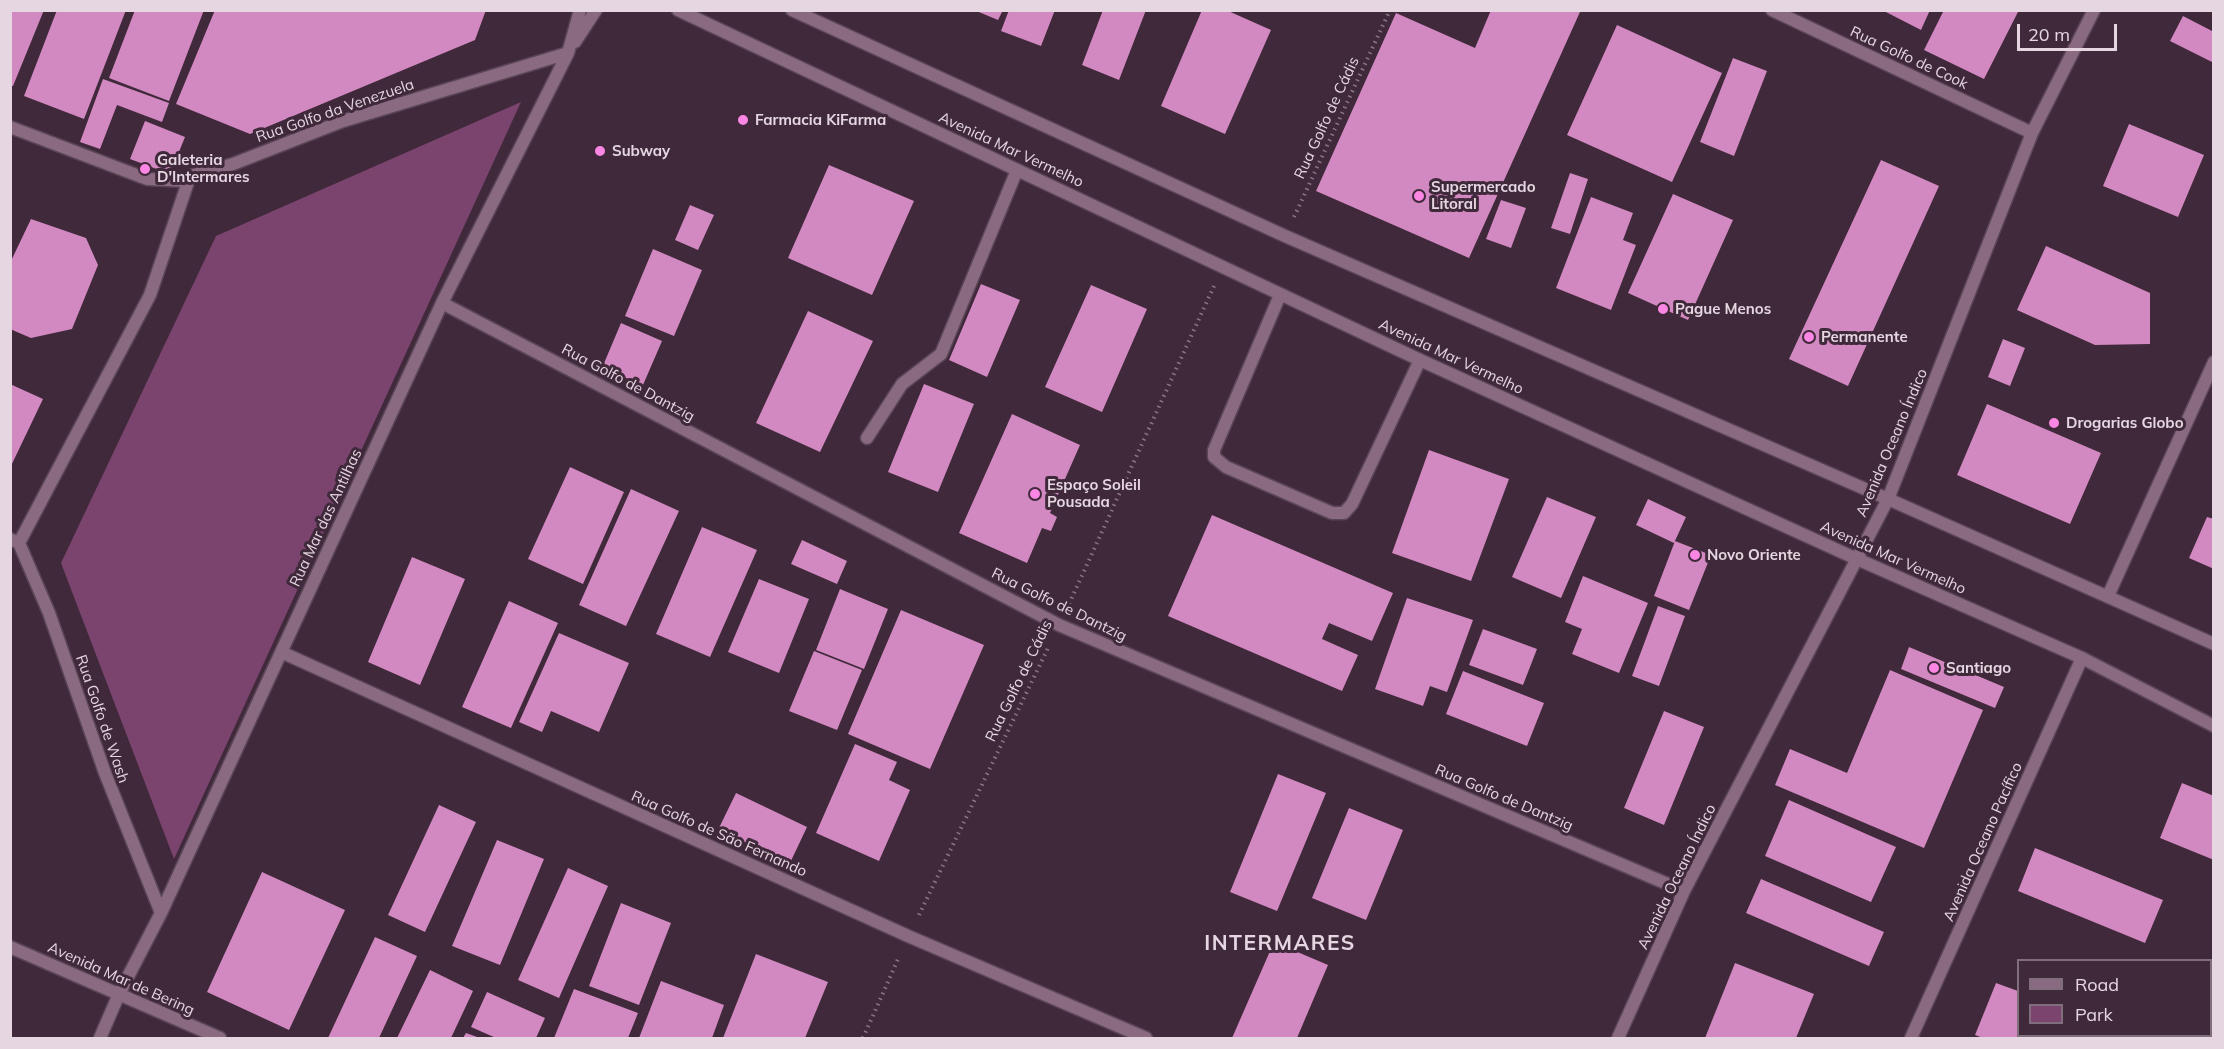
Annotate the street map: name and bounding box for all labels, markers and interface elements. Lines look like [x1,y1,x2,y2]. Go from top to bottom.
scale bar [2020,12,2120,50]
street label: Rua Golfo de Cook [1847,23,1971,93]
text: 20 m [2028,23,2070,46]
street label: Rua Golfo de Cádis [1291,54,1363,182]
street label: Rua Golfo da Venezuela [254,75,416,147]
street label: Avenida Mar Vermelho [936,109,1086,191]
place label: Farmacia KiFarma [755,111,886,129]
marker: Farmacia KiFarma [736,113,750,127]
place label: Subway [612,142,670,160]
marker: Subway [593,144,607,158]
place label: Galeteria D'Intermares [157,151,249,186]
marker: Galeteria D'Intermares [138,162,152,176]
place label: Supermercado Litoral [1431,178,1536,213]
marker: Supermercado Litoral [1412,189,1426,203]
place label: Pague Menos [1675,300,1771,318]
marker: Pague Menos [1656,302,1670,316]
street label: Avenida Mar Vermelho [1376,316,1526,398]
place label: Permanente [1821,328,1908,346]
marker: Permanente [1802,330,1816,344]
street label: Rua Golfo de Dantzig [558,340,698,426]
street label: Avenida Oceano Índico [1853,366,1931,520]
place label: Drogarias Globo [2066,414,2184,432]
marker: Drogarias Globo [2047,416,2061,430]
street label: Rua Mar das Antilhas [286,446,366,590]
place label: Espaço Soleil Pousada [1047,476,1141,511]
marker: Espaço Soleil Pousada [1028,487,1042,501]
street label: Avenida Mar Vermelho [1817,518,1969,598]
place label: Novo Oriente [1707,546,1801,564]
marker: Novo Oriente [1688,548,1702,562]
street label: Rua Golfo de Dantzig [988,564,1130,646]
street label: Rua Golfo de Cádis [982,617,1056,745]
street label: Rua Golfo de Wash [72,652,132,786]
place label: Santiago [1946,659,2011,677]
marker: Santiago [1927,661,1941,675]
street label: Avenida Oceano Pacífico [1940,760,2026,924]
street label: Rua Golfo de Dantzig [1432,761,1576,835]
street label: Rua Golfo de São Fernando [628,787,810,881]
street label: Avenida Oceano Índico [1634,801,1720,953]
district label: INTERMARES [1204,931,1356,957]
street label: Avenida Mar de Bering [45,939,197,1019]
legend [2017,959,2212,1037]
text: Road [2075,973,2119,996]
text: Park [2075,1003,2113,1026]

